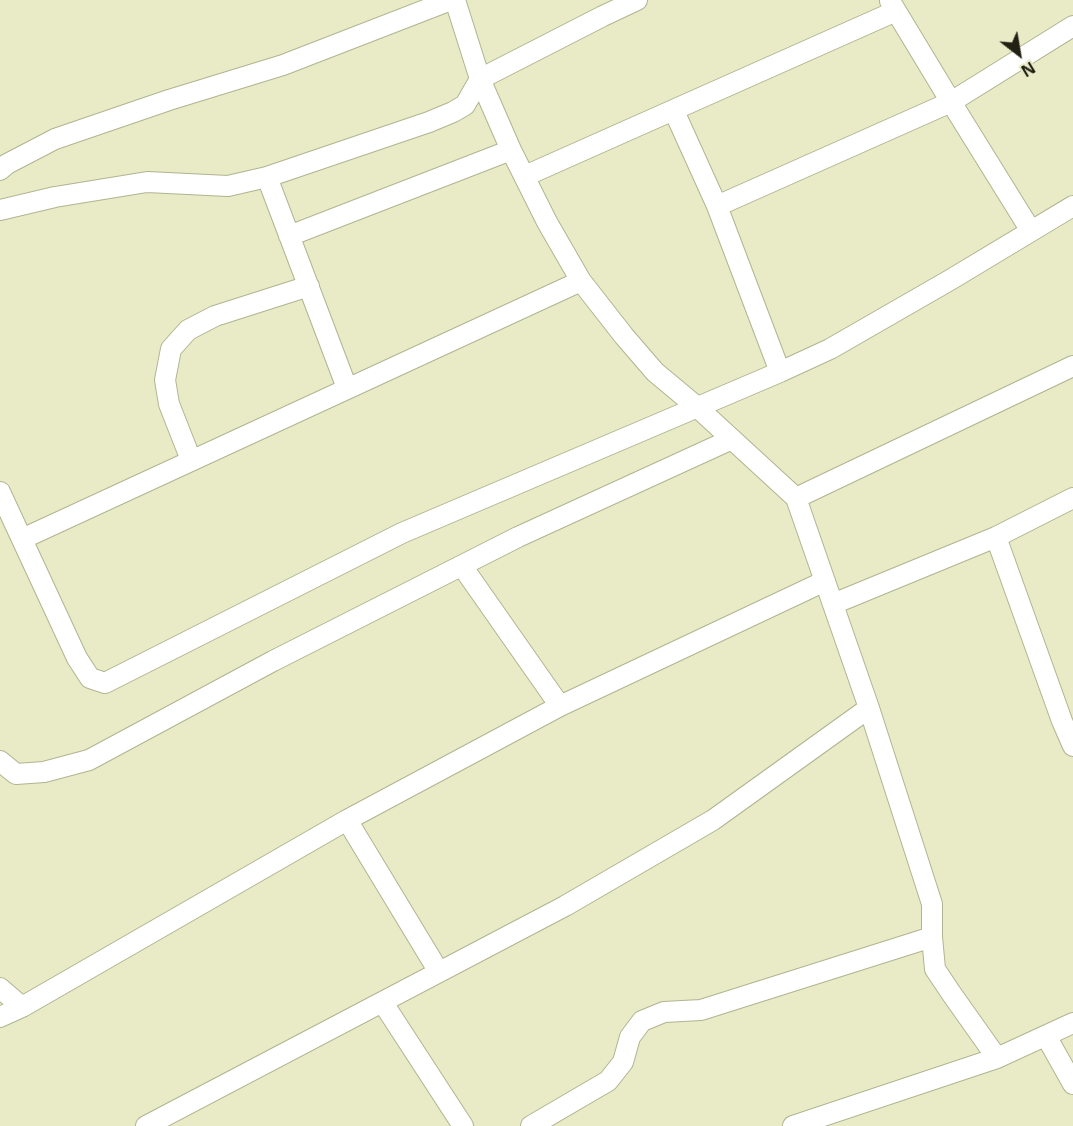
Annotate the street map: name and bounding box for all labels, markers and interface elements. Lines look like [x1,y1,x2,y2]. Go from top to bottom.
north arrow [989,24,1049,84]
text: N [1017,57,1040,82]

